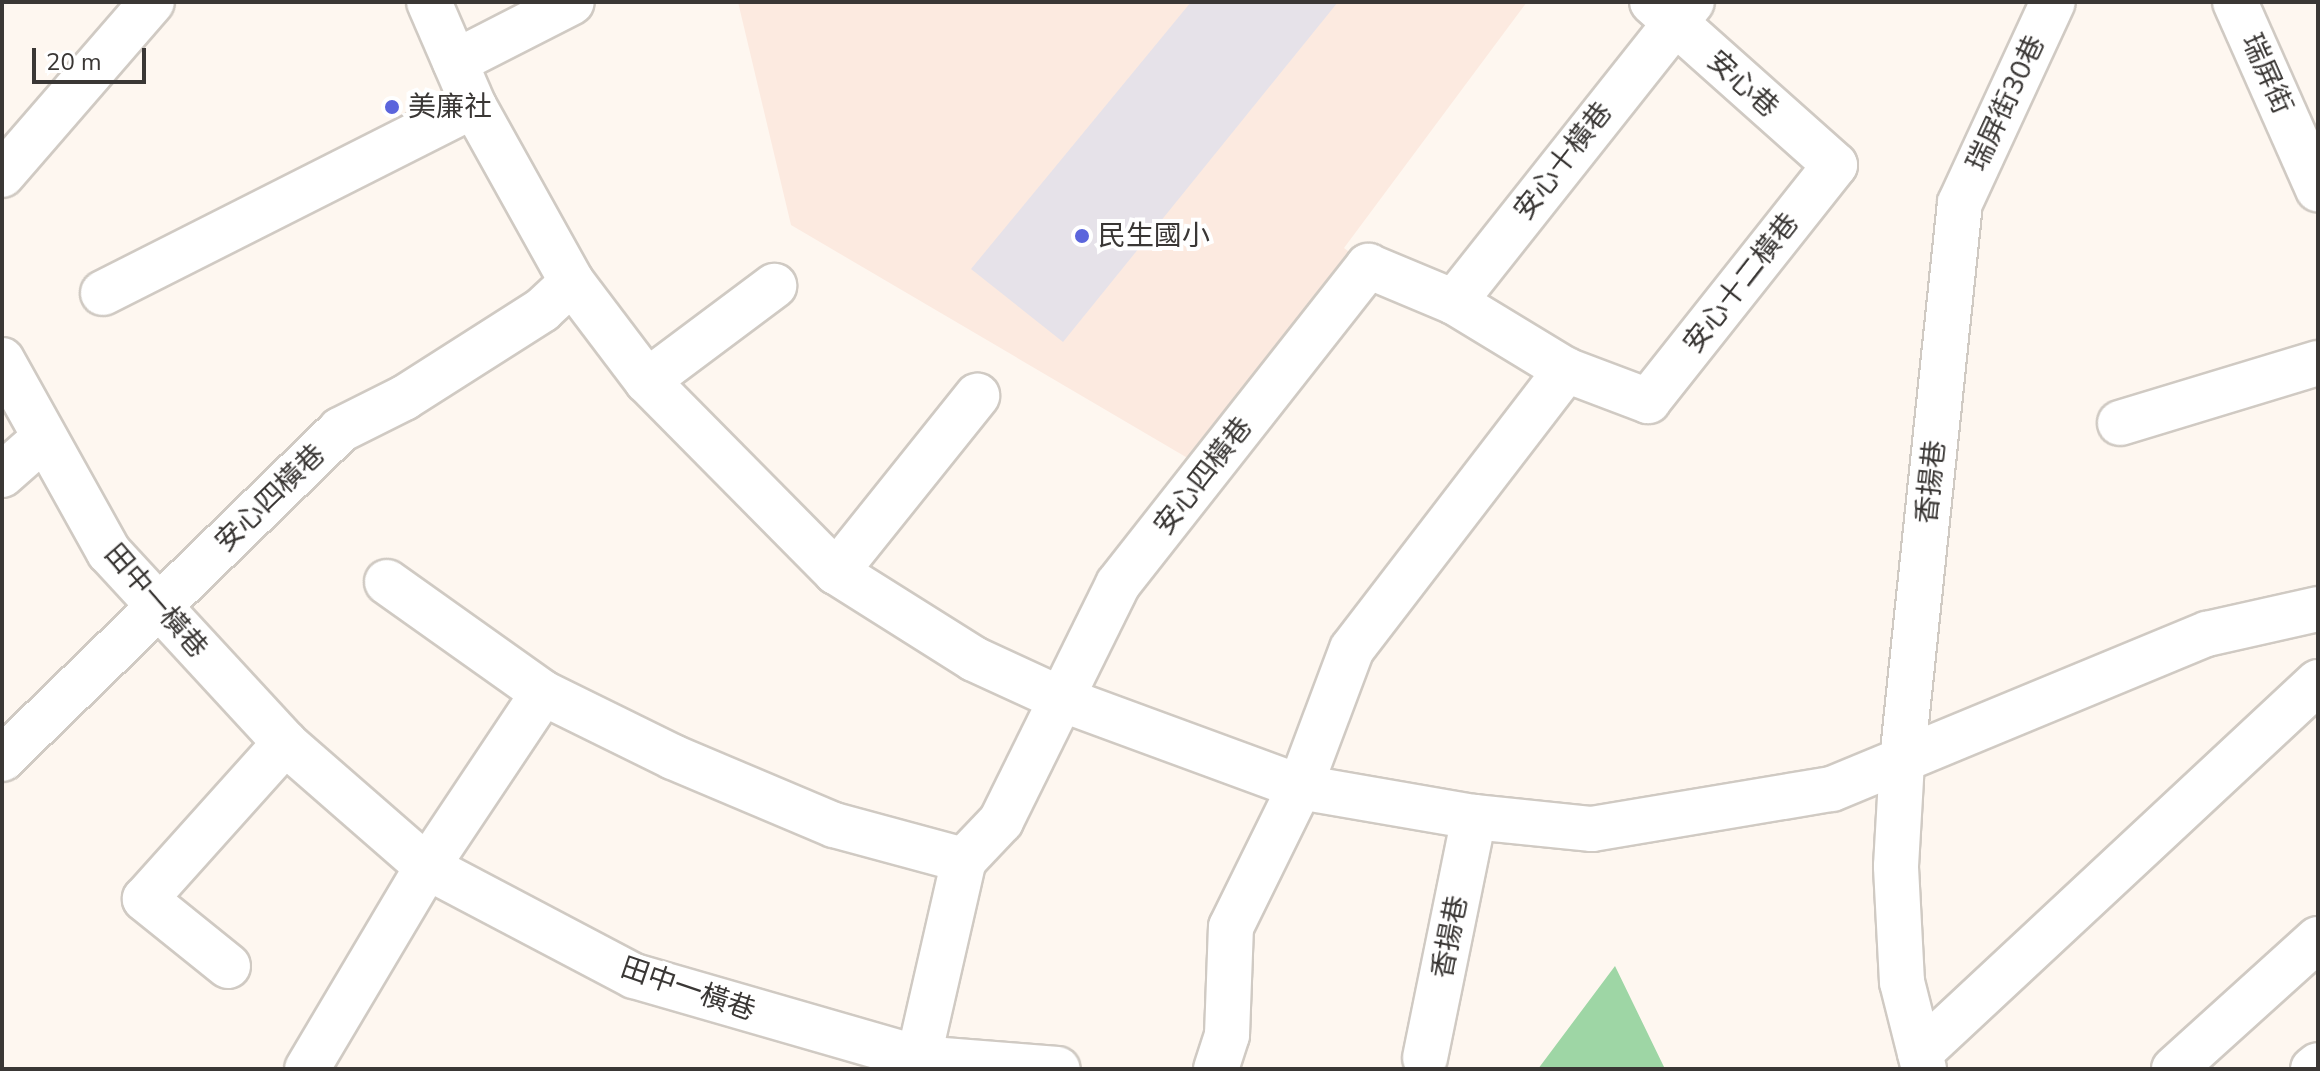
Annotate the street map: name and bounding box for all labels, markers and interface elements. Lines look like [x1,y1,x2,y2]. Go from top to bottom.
street label: 瑞屏街 [2235,29,2299,119]
street label: 瑞屏街30巷 [1960,30,2052,176]
scale bar [36,32,150,82]
street label: 安心巷 [1701,43,1785,125]
text: 20 m [46,46,102,78]
place label: 美廉社 [408,90,492,124]
street label: 安心十橫巷 [1507,95,1619,227]
marker: 美廉社 [383,98,401,116]
street label: 安心十二橫巷 [1676,206,1806,360]
place label: 民生國小 [1098,219,1210,253]
marker: 民生國小 [1073,227,1091,245]
street label: 安心四橫巷 [1147,410,1259,542]
street label: 安心四橫巷 [208,437,332,559]
street label: 香揚巷 [1910,438,1952,526]
street label: 田中一橫巷 [97,537,215,665]
street label: 香揚巷 [1425,893,1475,981]
street label: 田中一橫巷 [616,950,760,1028]

